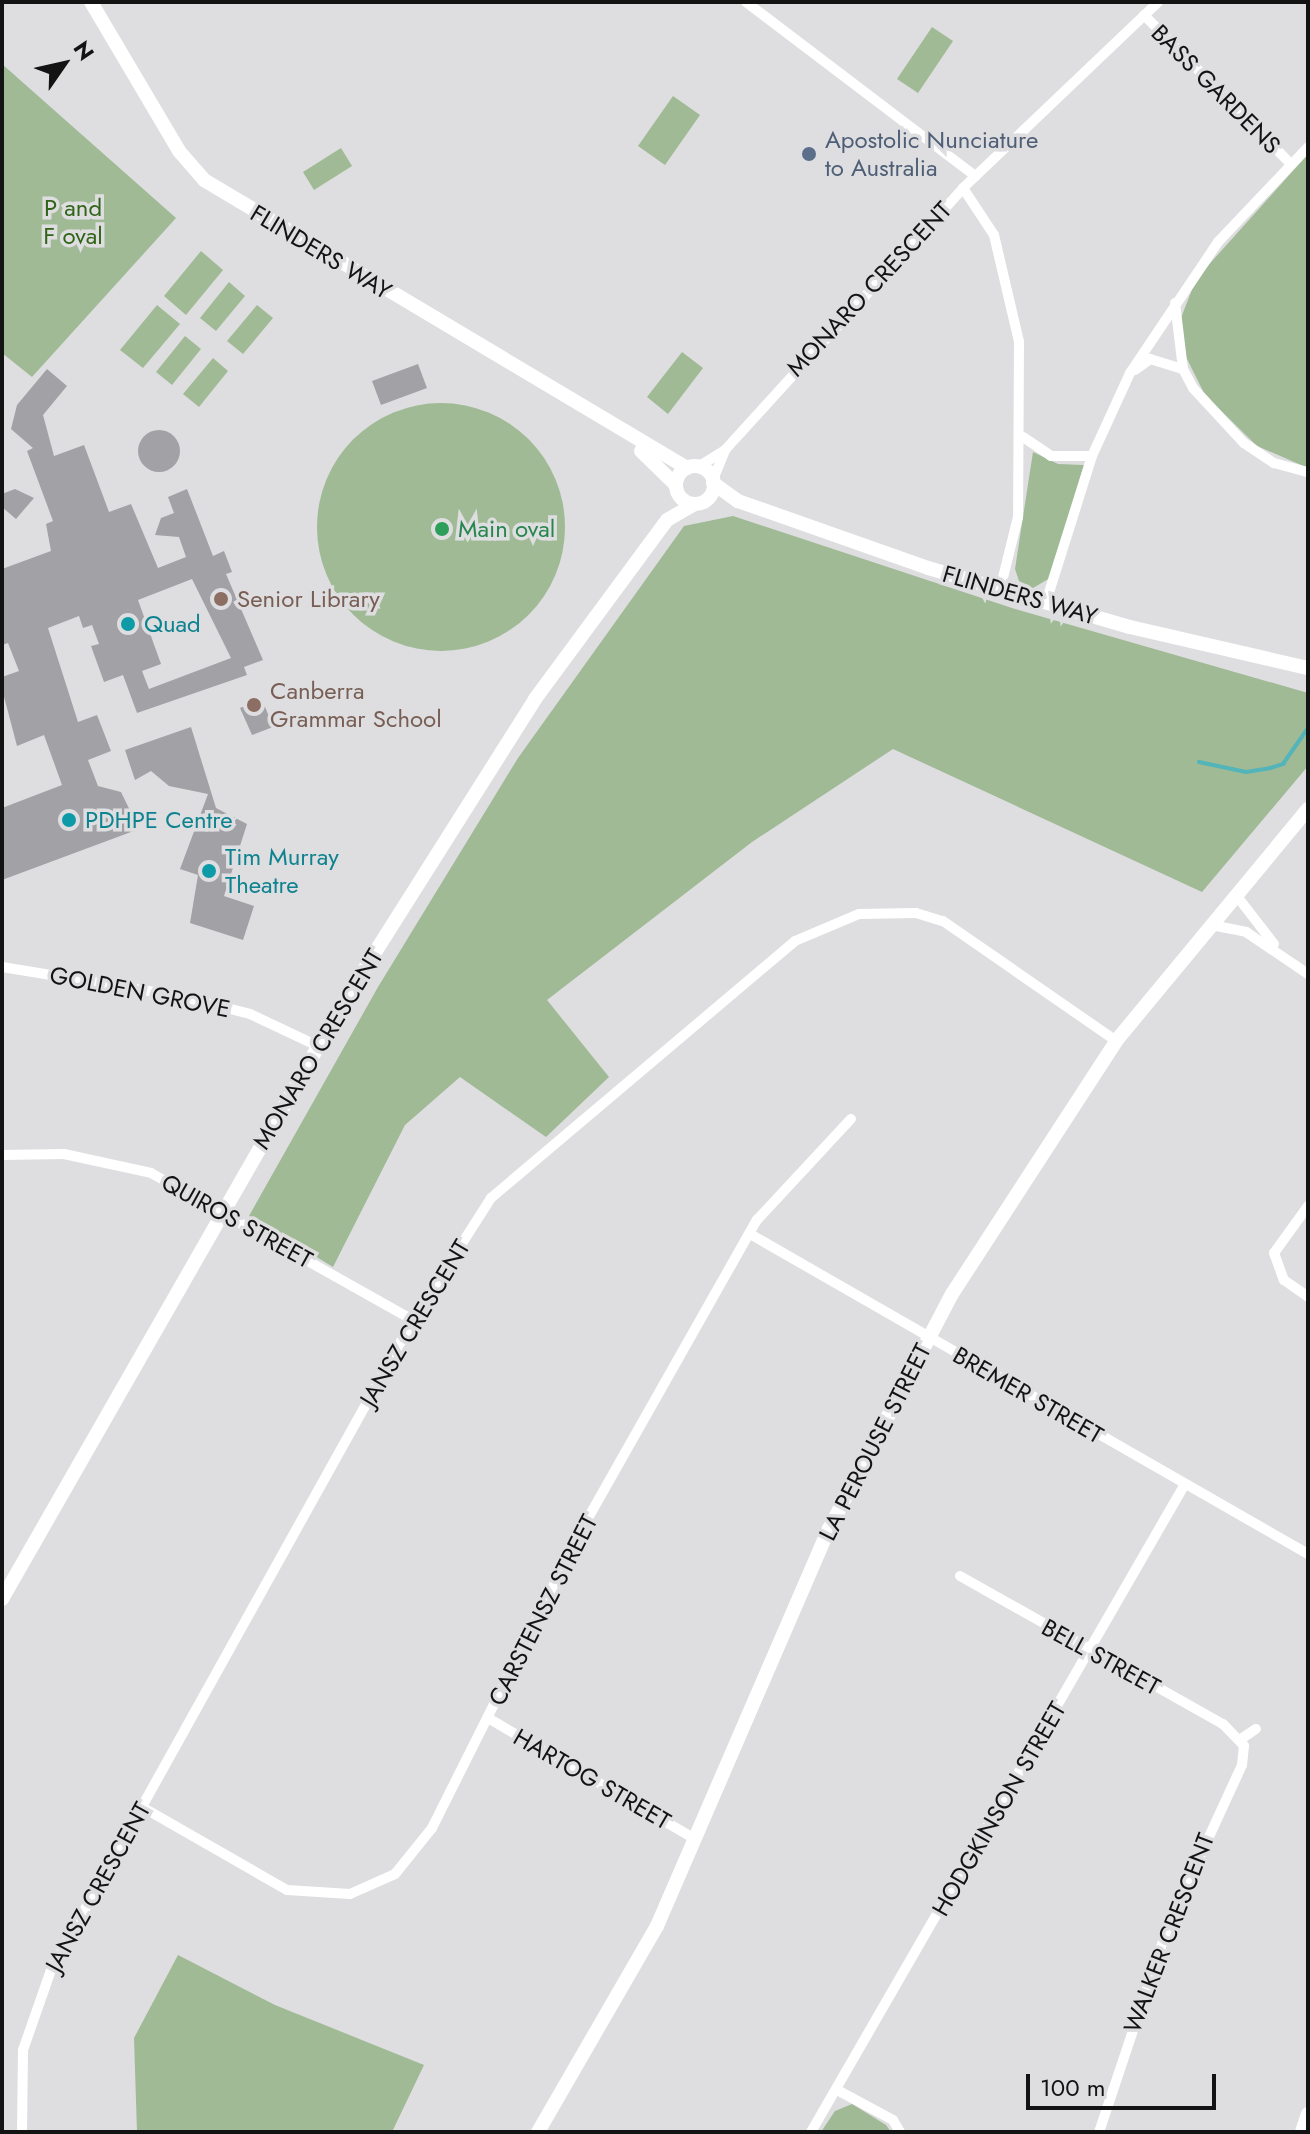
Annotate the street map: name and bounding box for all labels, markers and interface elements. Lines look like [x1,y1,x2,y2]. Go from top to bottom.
street label: BASS GARDENS [1145,18,1287,160]
north arrow [24,24,104,104]
text: N [66,34,102,67]
place label: Apostolic Nunciature to Australia [825,126,1038,182]
marker: Apostolic Nunciature to Australia [800,145,818,163]
park label: P and F oval [43,194,103,250]
street label: MONARO CRESCENT [781,196,957,382]
street label: FLINDERS WAY [245,199,397,305]
place label: Main oval [458,515,555,543]
marker: Main oval [433,520,451,538]
street label: FLINDERS WAY [939,559,1101,631]
place label: Senior Library [237,585,380,613]
marker: Senior Library [212,590,230,608]
place label: Quad [144,610,201,638]
marker: Quad [119,615,137,633]
place label: Canberra Grammar School [270,677,442,733]
marker: Canberra Grammar School [245,696,263,714]
place label: PDHPE Centre [85,806,233,834]
marker: PDHPE Centre [60,811,78,829]
place label: Tim Murray Theatre [225,843,339,899]
marker: Tim Murray Theatre [200,862,218,880]
street label: MONARO CRESCENT [247,944,389,1154]
street label: GOLDEN GROVE [47,960,233,1024]
street label: QUIROS STREET [157,1168,317,1274]
street label: JANSZ CRESCENT [354,1234,476,1412]
street label: LA PEROUSE STREET [813,1339,937,1545]
street label: BREMER STREET [948,1340,1108,1450]
street label: CARSTENSZ STREET [482,1510,604,1710]
street label: BELL STREET [1037,1613,1165,1701]
street label: HODGKINSON STREET [926,1697,1072,1921]
street label: HARTOG STREET [508,1722,676,1836]
street label: JANSZ CRESCENT [40,1797,156,1977]
street label: WALKER CRESCENT [1118,1829,1220,2037]
scale bar [1030,2058,1220,2108]
text: 100 m [1040,2070,1106,2105]

